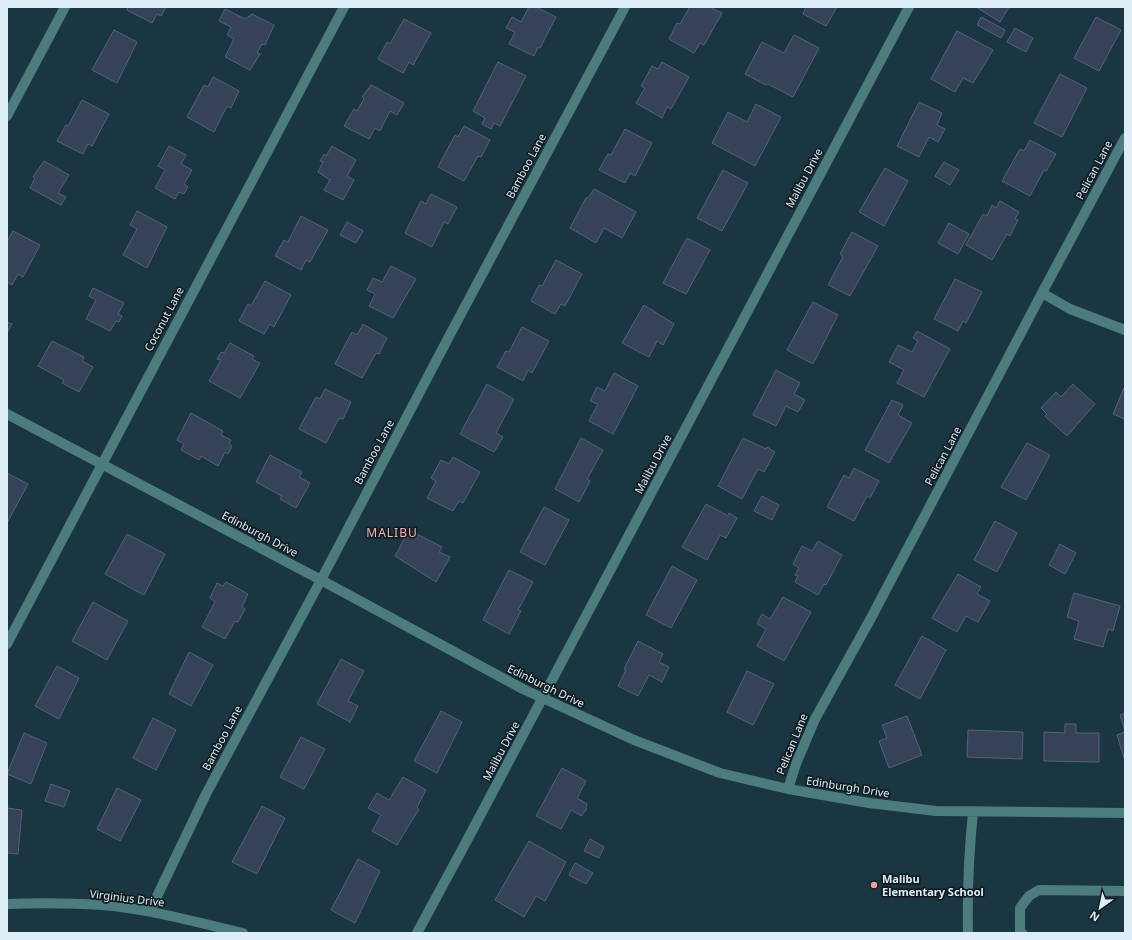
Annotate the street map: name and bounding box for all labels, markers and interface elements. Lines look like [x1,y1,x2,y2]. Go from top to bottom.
street label: Bamboo Lane [502,131,549,201]
street label: Pelican Lane [1072,138,1115,202]
street label: Malibu Drive [782,145,826,210]
street label: Coconut Lane [140,284,187,354]
street label: Bamboo Lane [350,417,397,487]
street label: Pelican Lane [921,424,964,488]
street label: Malibu Drive [631,431,675,496]
street label: Edinburgh Drive [220,507,301,560]
district label: MALIBU [366,524,418,541]
street label: Edinburgh Drive [505,660,587,711]
street label: Bamboo Lane [198,703,245,773]
street label: Pelican Lane [772,711,811,777]
street label: Malibu Drive [479,718,523,783]
street label: Edinburgh Drive [805,773,891,800]
place label: Malibu Elementary School [882,871,984,899]
marker: Malibu Elementary School [869,880,879,890]
street label: Virginius Drive [89,885,165,910]
north arrow [1080,888,1120,928]
text: N [1086,908,1102,926]

